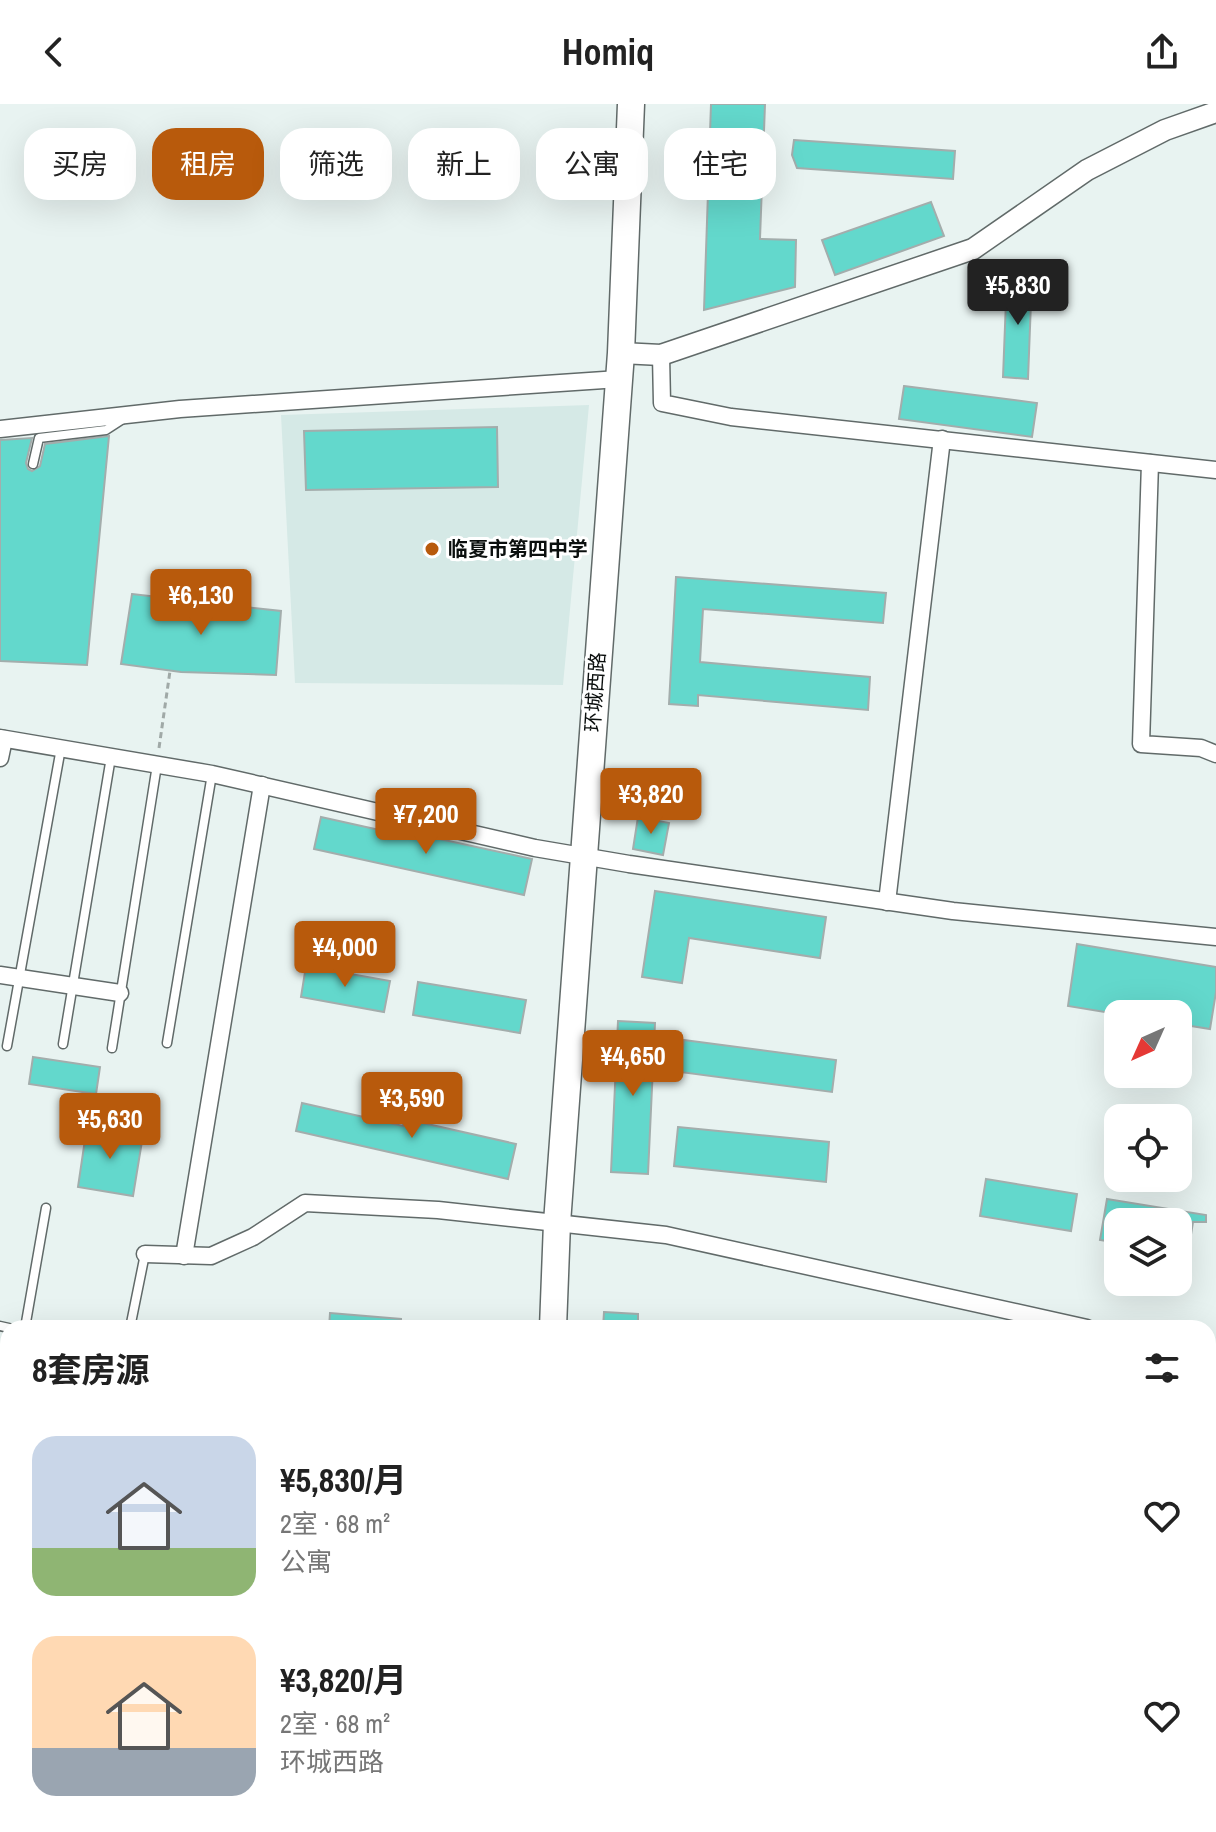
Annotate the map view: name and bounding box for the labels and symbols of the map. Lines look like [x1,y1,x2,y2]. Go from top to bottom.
pin: ¥5,830 [953,259,1083,327]
place label: 临夏市第四中学 [448,535,588,562]
marker: 临夏市第四中学 [423,540,441,558]
pin: ¥6,130 [136,569,266,637]
street label: 环城西路 [578,651,611,733]
pin: ¥3,820 [586,768,716,836]
pin: ¥7,200 [361,788,491,856]
pin: ¥4,000 [280,921,410,989]
north arrow [1104,1000,1192,1088]
pin: ¥4,650 [568,1030,698,1098]
pin: ¥3,590 [347,1072,477,1140]
pin: ¥5,630 [45,1093,175,1161]

